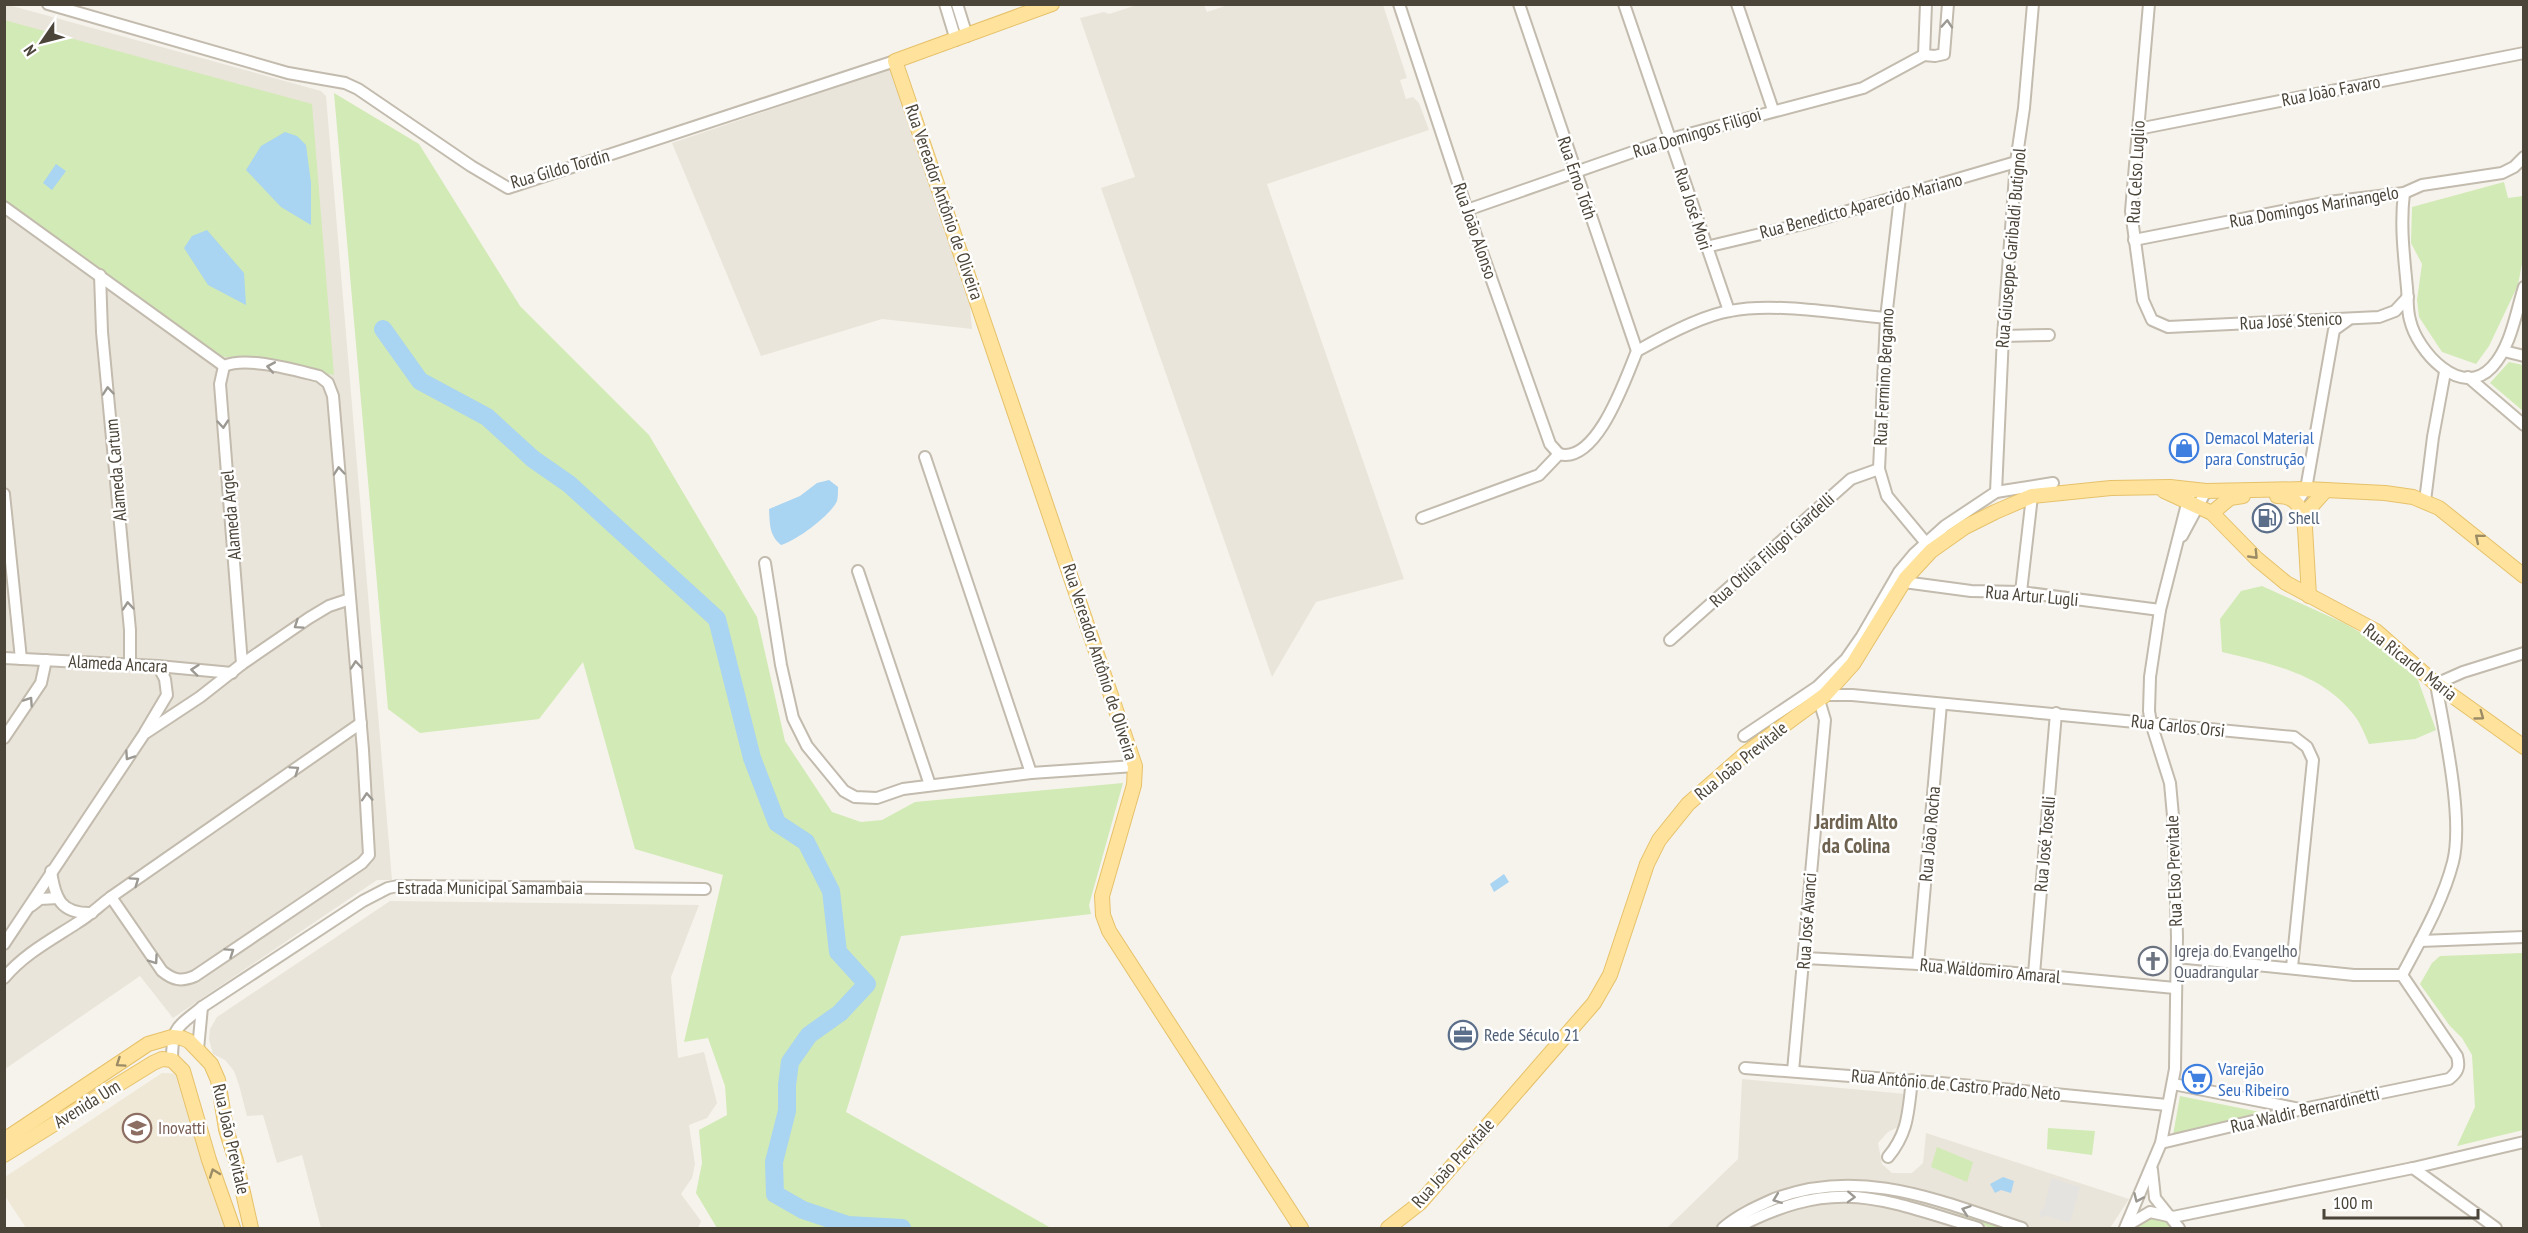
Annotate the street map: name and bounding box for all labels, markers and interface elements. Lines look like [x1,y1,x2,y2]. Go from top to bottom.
north arrow [12,12,72,72]
one-way arrow [1940,19,1953,28]
text: N [19,41,40,60]
street label: Rua João Favaro [2280,70,2382,111]
street label: Rua Vereador Antônio de Oliveira [900,101,989,303]
street label: Rua Domingos Filigoi [1630,102,1764,163]
street label: Rua Celso Luglio [2121,120,2150,224]
street label: Rua Erno Tóth [1553,133,1602,222]
street label: Rua Gildo Tordin [508,143,612,194]
street label: Rua Giuseppe Garibaldi Butignol [1990,146,2031,349]
street label: Rua José Mori [1669,165,1718,253]
street label: Rua Benedicto Aparecido Mariano [1757,167,1965,244]
street label: Rua João Alonso [1448,180,1503,282]
street label: Rua Domingos Marinangelo [2228,180,2401,233]
street label: Rua José Stenico [2239,306,2343,335]
street label: Rua Fermino Bergamo [1868,307,1899,446]
one-way arrow [267,361,277,374]
one-way arrow [102,386,115,395]
street label: Alameda Cartum [100,418,131,522]
one-way arrow [217,420,230,429]
place label: Demacol Material para Construção [2205,426,2315,470]
shop icon: Demacol Material para Construção [2168,432,2200,464]
one-way arrow [333,466,346,475]
street label: Alameda Argel [215,468,246,561]
street label: Rua Otília Filigoi Giardelli [1704,487,1839,612]
fuel station icon: Shell [2251,502,2283,534]
place label: Shell [2288,506,2320,529]
one-way arrow [2475,534,2486,545]
one-way arrow [2246,547,2257,558]
street label: Rua Vereador Antônio de Oliveira [1058,561,1143,763]
street label: Rua Artur Lugli [1985,580,2080,611]
one-way arrow [122,601,135,611]
one-way arrow [294,618,305,629]
street label: Rua Ricardo Maria [2359,618,2462,705]
street label: Alameda Ancara [68,649,168,678]
one-way arrow [350,661,363,670]
one-way arrow [190,664,199,677]
one-way arrow [22,697,33,708]
street label: Rua Carlos Orsi [2130,709,2226,742]
one-way arrow [2473,709,2484,720]
street label: Rua João Previtale [1690,716,1792,805]
one-way arrow [125,749,136,760]
one-way arrow [289,766,300,777]
street label: Rua João Rocha [1914,785,1945,883]
one-way arrow [361,792,374,802]
street label: Rua José Toselli [2029,795,2060,893]
district label: Jardim Alto da Colina [1813,808,1898,859]
street label: Rua Elso Previtale [2160,815,2187,927]
street label: Rua José Avanci [1792,872,1821,970]
street label: Estrada Municipal Samambaia [397,876,583,899]
one-way arrow [128,877,139,888]
place label: Igreja do Evangelho Quadrangular [2174,939,2298,983]
church icon: Igreja do Evangelho Quadrangular [2137,945,2169,977]
one-way arrow [224,948,235,959]
one-way arrow [147,953,158,964]
street label: Rua Waldomiro Amaral [1919,953,2062,988]
office icon: Rede Século 21 [1447,1019,1479,1051]
place label: Rede Século 21 [1484,1023,1580,1046]
one-way arrow [116,1055,126,1067]
place label: Varejão Seu Ribeiro [2217,1057,2289,1101]
supermarket icon: Varejão Seu Ribeiro [2181,1063,2213,1095]
street label: Rua Antônio de Castro Prado Neto [1850,1064,2062,1105]
street label: Avenida Um [49,1074,124,1133]
street label: Rua João Previtale [208,1081,255,1196]
street label: Rua Waldir Bernardinetti [2228,1081,2382,1138]
school or university icon: Inovatti [121,1112,153,1144]
street label: Rua João Previtale [1406,1113,1499,1212]
place label: Inovatti [158,1116,206,1139]
one-way arrow [208,1169,221,1179]
scale bar [2324,1182,2478,1220]
one-way arrow [1847,1190,1856,1203]
one-way arrow [1772,1191,1782,1204]
one-way arrow [2134,1191,2146,1202]
text: 100 m [2333,1191,2373,1214]
one-way arrow [1962,1204,1972,1217]

